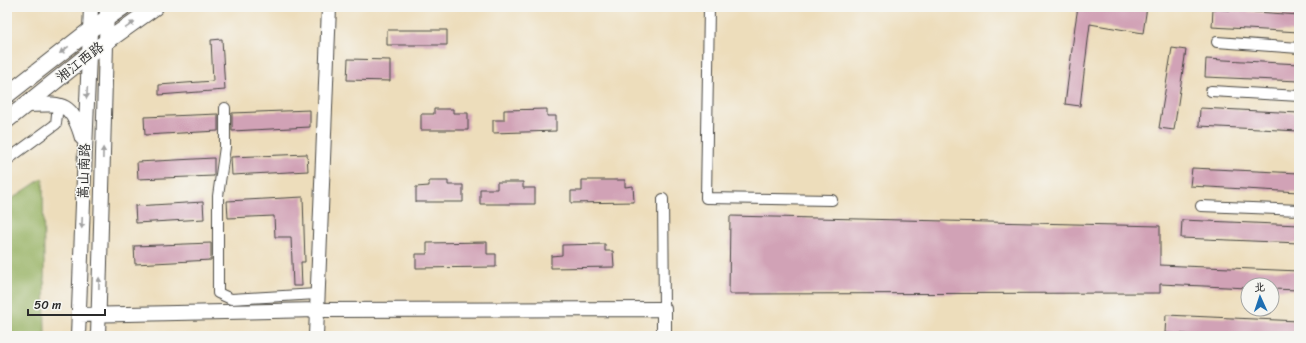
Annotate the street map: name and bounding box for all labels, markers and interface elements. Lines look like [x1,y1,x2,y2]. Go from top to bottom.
one-way arrow [125,21,136,29]
street label: 湘江西路 [50,35,110,89]
one-way arrow [59,45,70,54]
one-way arrow [84,87,91,99]
street label: 嵩山南路 [71,143,97,199]
one-way arrow [99,147,106,159]
one-way arrow [79,217,85,230]
one-way arrow [96,276,102,289]
north arrow [1240,277,1280,317]
text: 北 [1254,278,1265,297]
scale bar [28,291,105,317]
text: 50 m [34,294,61,316]

